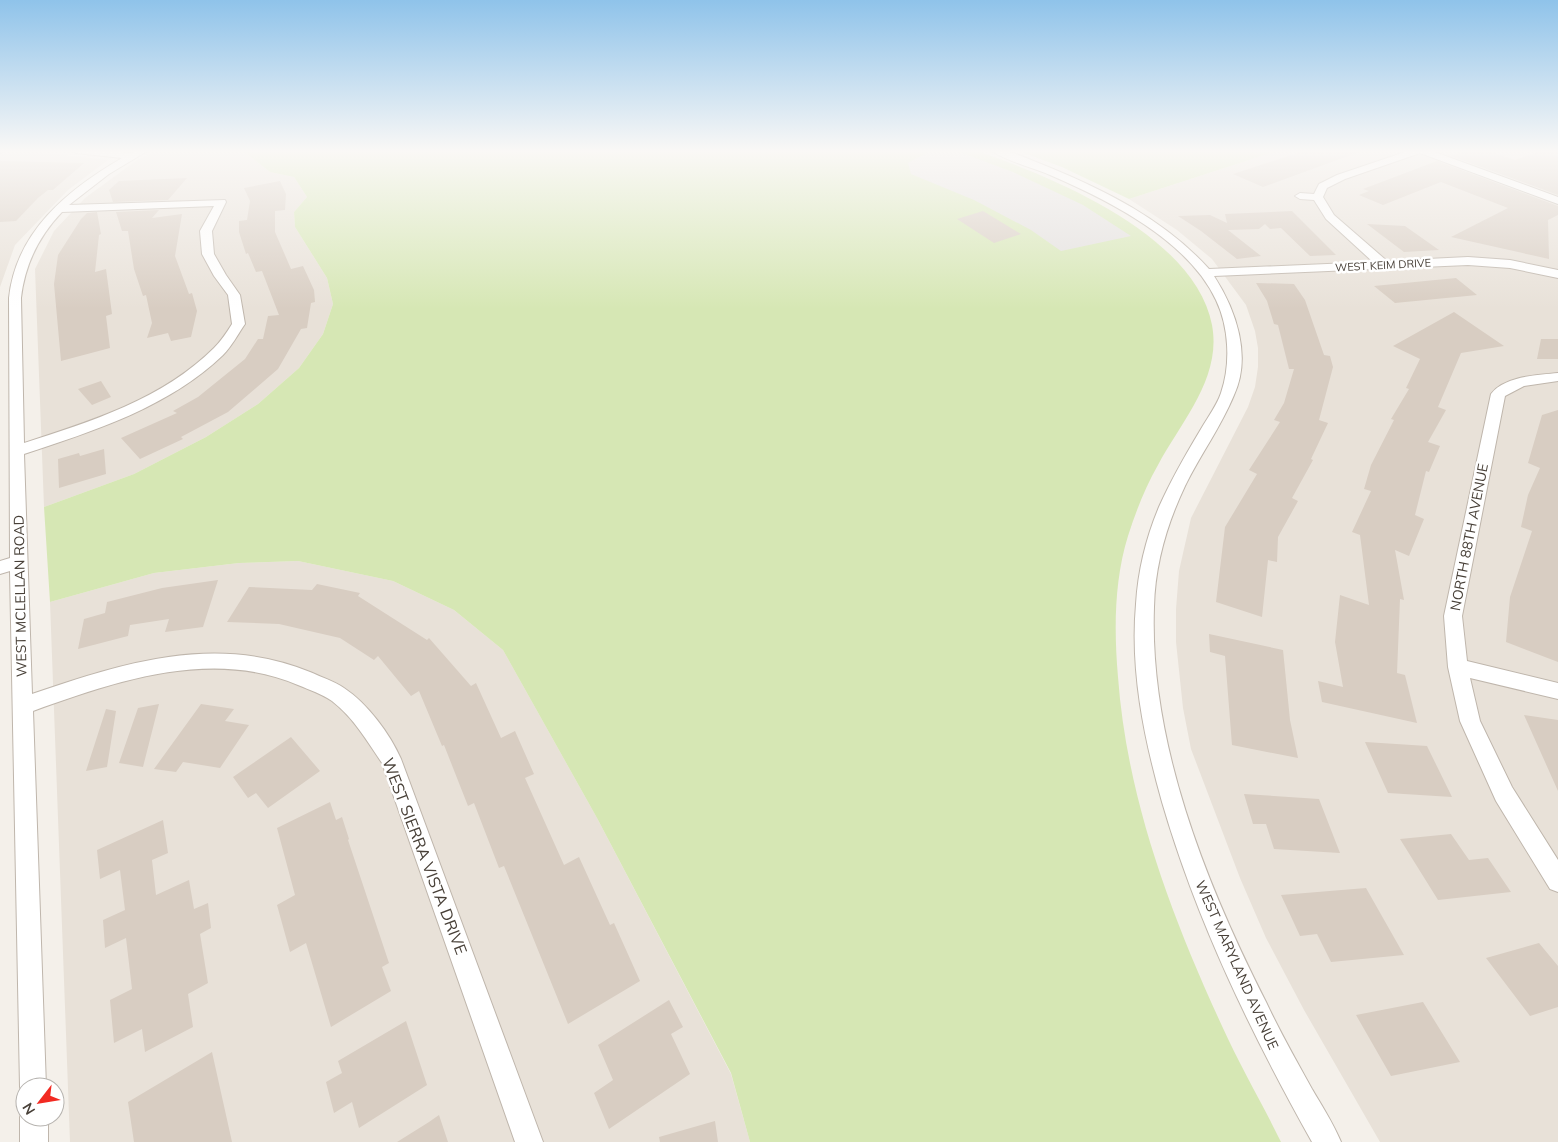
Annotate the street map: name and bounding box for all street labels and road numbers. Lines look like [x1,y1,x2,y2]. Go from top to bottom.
street label: WEST KEIM DRIVE [1335,255,1431,275]
street label: NORTH 88TH AVENUE [1446,462,1492,612]
street label: WEST MCLELLAN ROAD [10,515,30,677]
street label: WEST SIERRA VISTA DRIVE [378,755,472,957]
street label: WEST MARYLAND AVENUE [1191,878,1283,1052]

